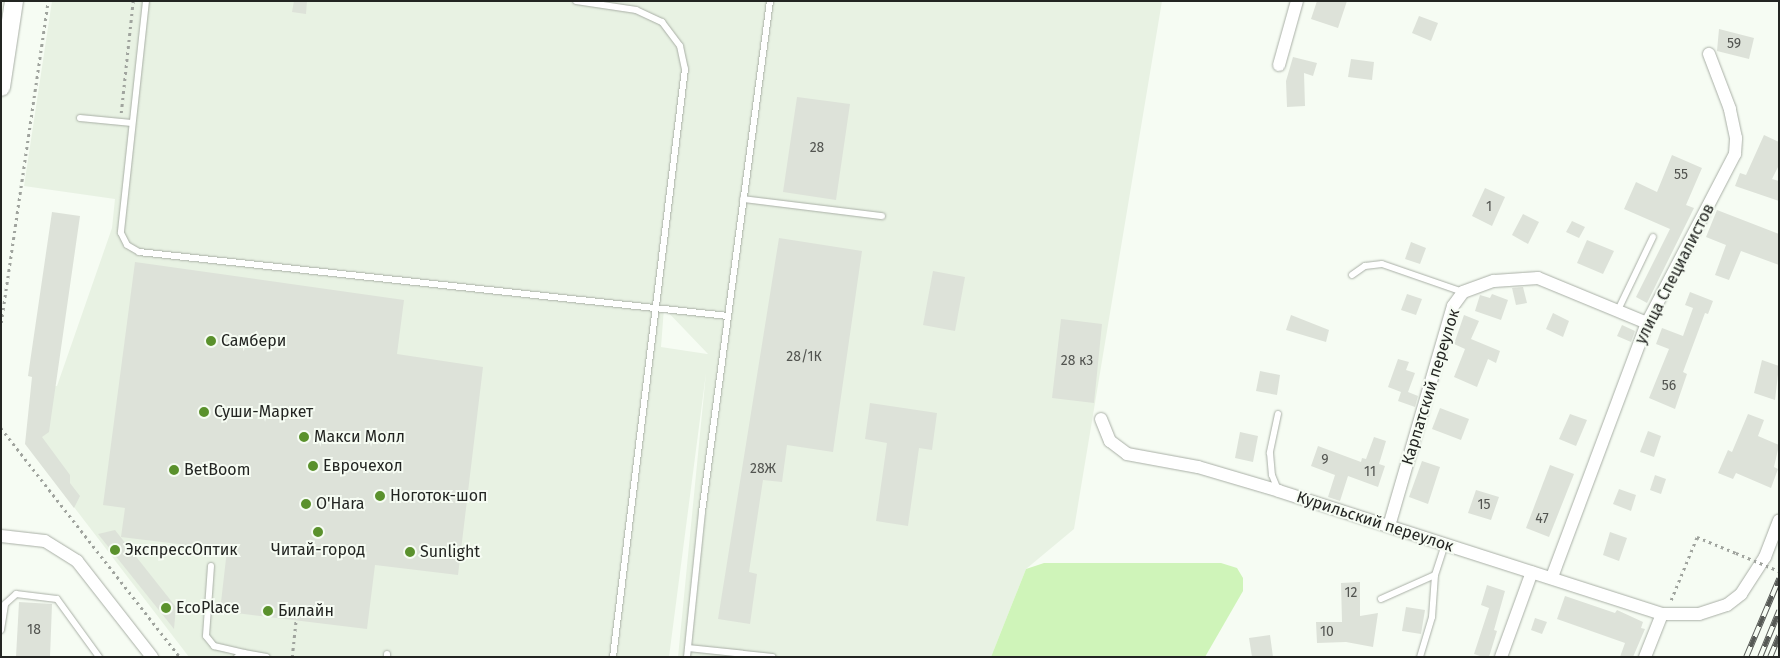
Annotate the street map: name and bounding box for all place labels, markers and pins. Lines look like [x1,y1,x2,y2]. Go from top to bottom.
place label: Самбери [221,331,286,351]
marker: Самбери [205,335,217,347]
place label: Суши-Маркет [214,402,313,422]
marker: Суши-Маркет [198,406,210,418]
place label: Макси Молл [314,427,405,447]
marker: Макси Молл [298,431,310,443]
place label: Еврочехол [323,456,403,476]
place label: BetBoom [184,460,250,480]
marker: Еврочехол [307,460,319,472]
marker: BetBoom [168,464,180,476]
place label: Ноготок-шоп [390,486,488,506]
marker: Ноготок-шоп [374,490,386,502]
place label: O'Hara [316,494,364,514]
marker: O'Hara [300,498,312,510]
marker: Читай-город [312,526,324,538]
place label: ЭкспрессОптик [125,540,238,560]
place label: Читай-город [271,540,365,560]
place label: Sunlight [420,542,480,562]
marker: ЭкспрессОптик [109,544,121,556]
marker: Sunlight [404,546,416,558]
place label: EcoPlace [176,598,239,618]
place label: Билайн [278,601,334,621]
marker: EcoPlace [160,602,172,614]
marker: Билайн [262,605,274,617]

